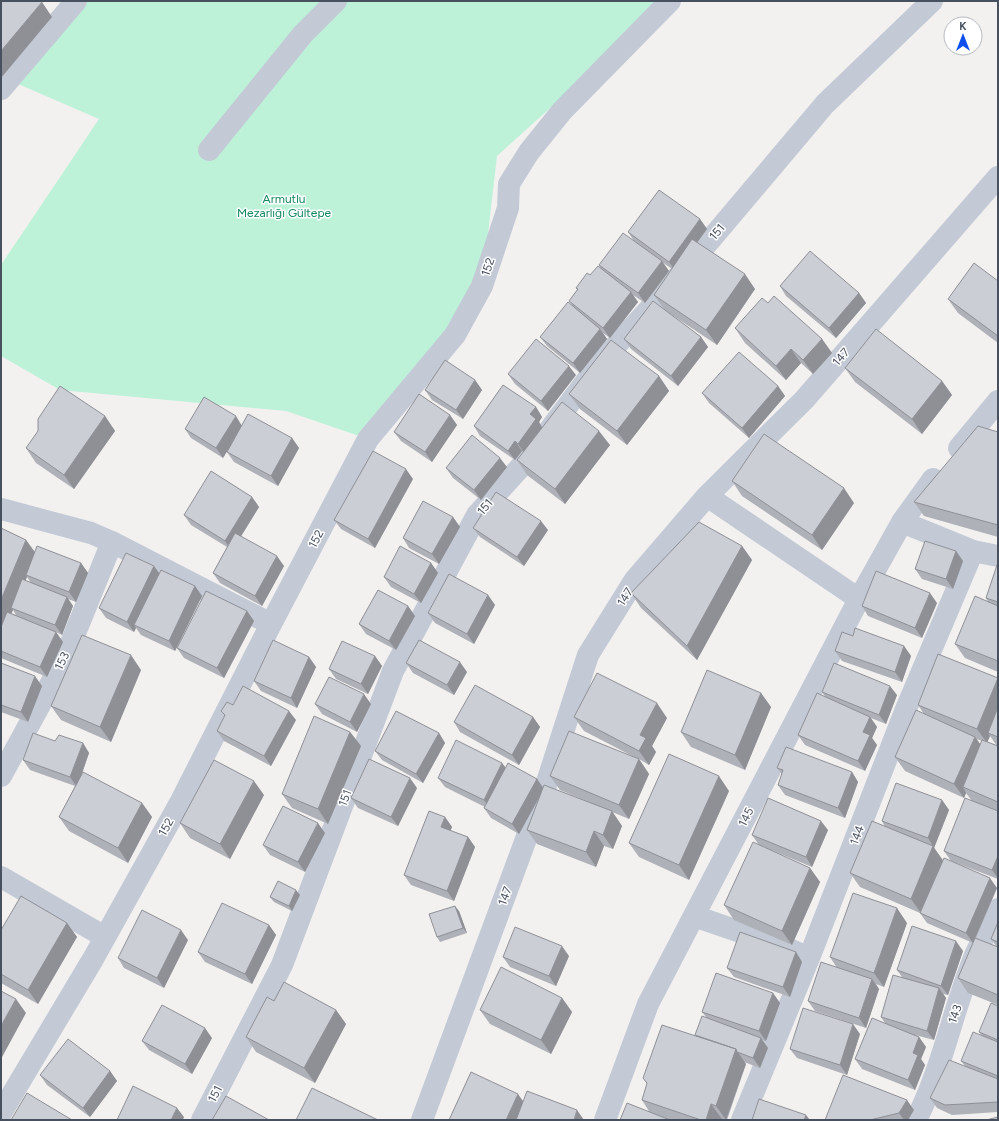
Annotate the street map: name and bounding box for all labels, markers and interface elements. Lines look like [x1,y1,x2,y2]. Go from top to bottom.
north arrow [943,16,983,56]
text: K [959,20,967,33]
park label: Armutlu Mezarlığı Gültepe [237,192,332,220]
street label: 151 [706,221,728,243]
street label: 152 [478,256,498,278]
street label: 147 [830,345,853,369]
street label: 151 [474,496,496,518]
street label: 152 [305,528,327,550]
street label: 147 [614,585,636,609]
street label: 153 [52,650,72,672]
street label: 151 [335,788,355,808]
street label: 145 [735,805,757,829]
street label: 152 [155,815,177,839]
street label: 144 [847,823,867,847]
street label: 147 [495,884,515,907]
street label: 143 [945,1003,965,1025]
street label: 151 [205,1083,225,1105]

